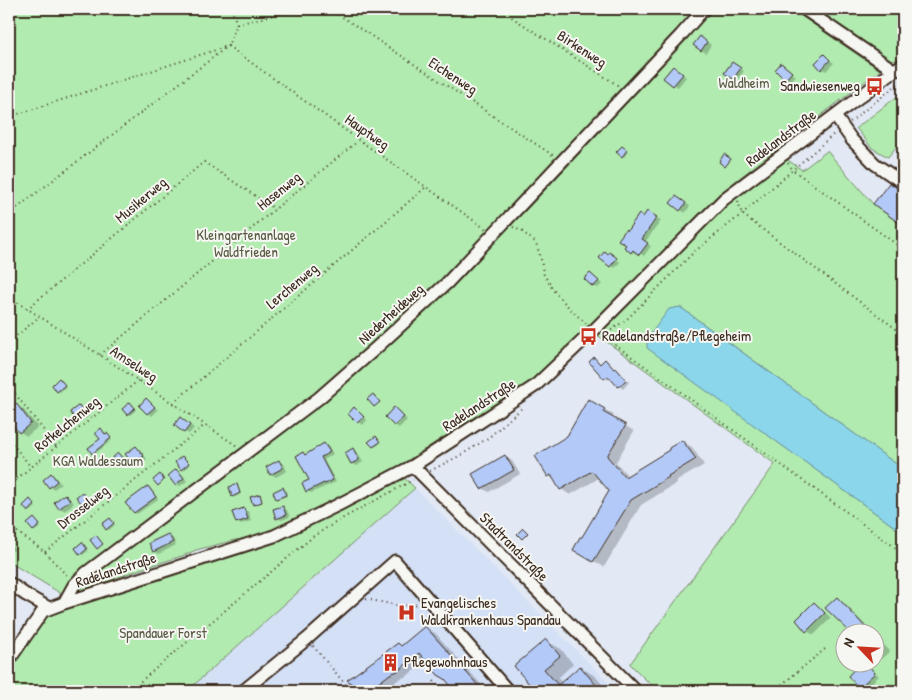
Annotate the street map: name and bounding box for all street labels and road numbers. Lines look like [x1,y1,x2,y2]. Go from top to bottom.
street label: Birkenweg [553,25,611,73]
street label: Eichenweg [425,52,482,99]
street label: Radelandstraße [741,104,820,171]
street label: Hauptweg [341,109,394,155]
street label: Hasenweg [252,166,305,215]
street label: Musikerweg [110,172,171,227]
street label: Lerchenweg [261,258,322,314]
street label: Niederheideweg [353,278,428,349]
street label: Amselweg [106,340,162,387]
street label: Radelandstraße [438,373,519,436]
street label: Rotkelchenweg [30,390,104,457]
street label: Drosselweg [53,480,113,533]
street label: Stadtrandstraße [475,508,554,586]
street label: Radelandstraße [73,547,159,592]

